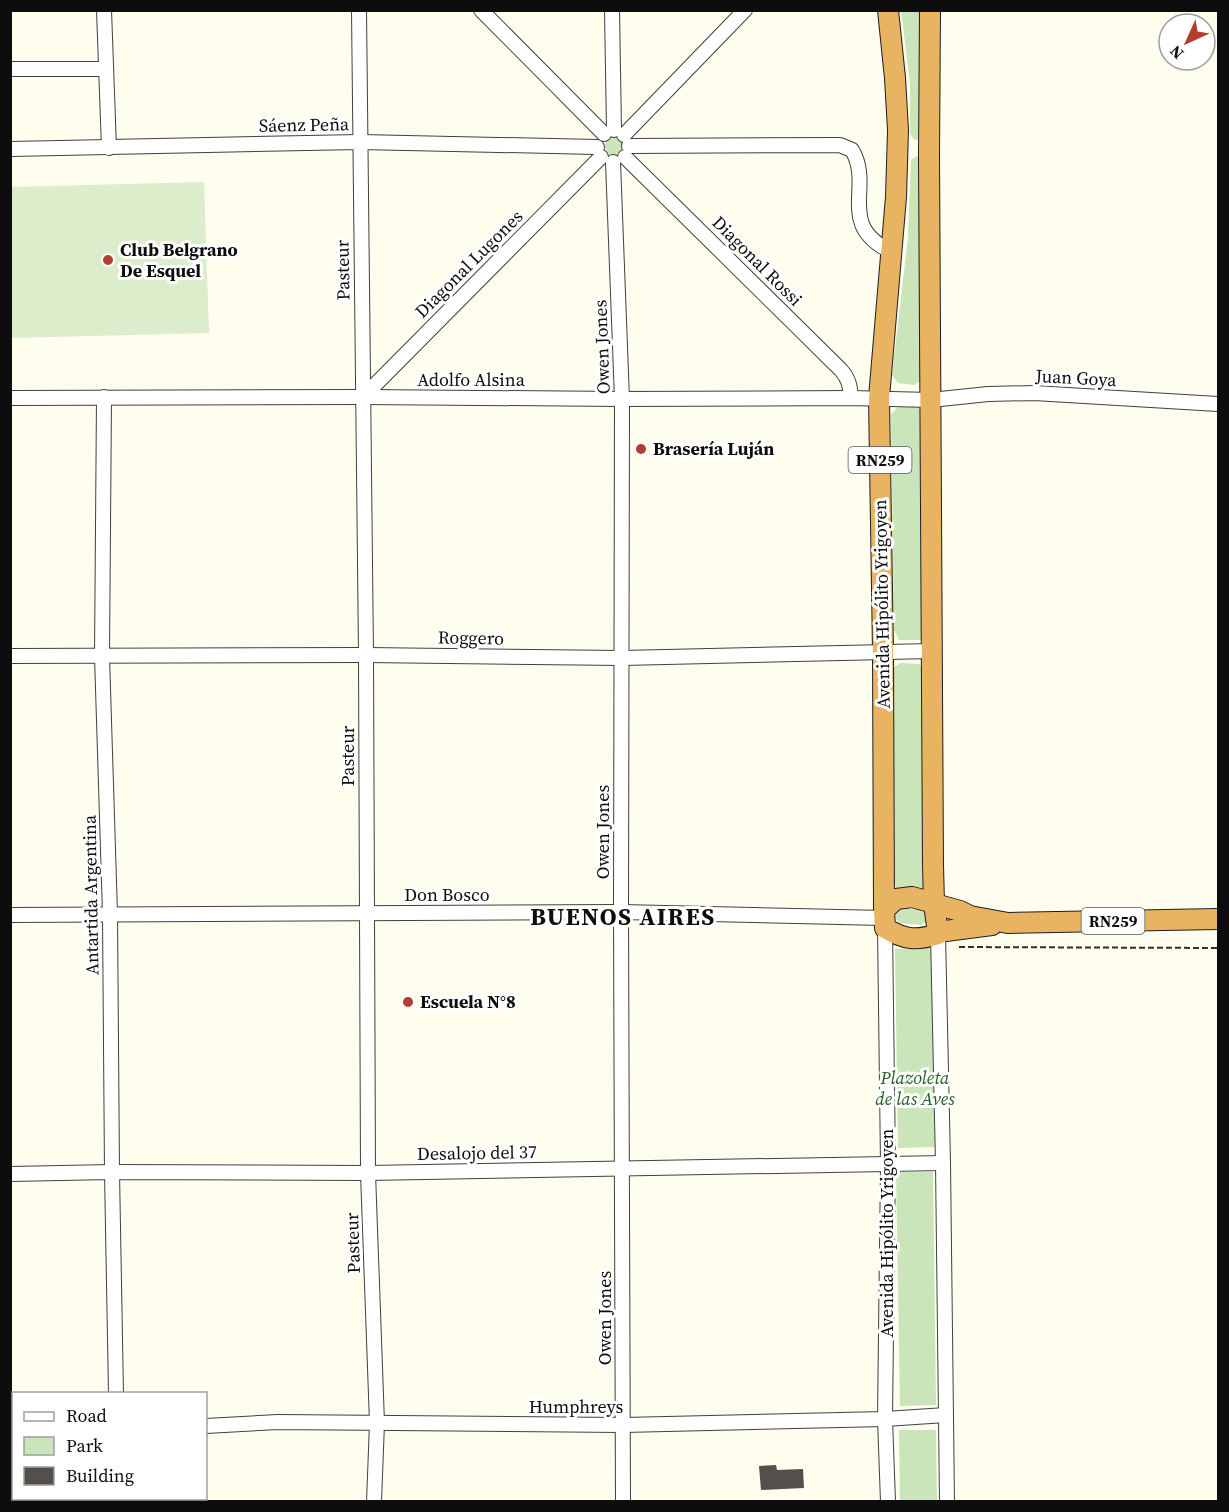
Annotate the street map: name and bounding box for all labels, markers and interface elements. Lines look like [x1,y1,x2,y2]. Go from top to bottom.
north arrow [1157,12,1217,72]
text: N [1164,40,1188,65]
street label: Sáenz Peña [259,111,350,138]
street label: Diagonal Lugones [409,204,528,323]
street label: Diagonal Rossi [707,210,808,311]
place label: Club Belgrano De Esquel [120,237,238,283]
street label: Pasteur [329,239,356,301]
marker: Club Belgrano De Esquel [101,253,115,267]
street label: Owen Jones [587,299,616,395]
street label: Juan Goya [1034,363,1118,392]
street label: Adolfo Alsina [417,367,526,392]
place label: Brasería Luján [653,436,774,461]
marker: Brasería Luján [634,442,648,456]
road number: RN259 [848,447,912,473]
street label: Avenida Hipólito Yrigoyen [867,499,896,709]
street label: Roggero [438,624,504,651]
street label: Pasteur [335,725,360,786]
street label: Owen Jones [590,785,615,879]
street label: Antartida Argentina [77,814,104,975]
street label: Don Bosco [404,882,490,907]
district label: BUENOS AIRES [530,900,716,933]
road number: RN259 [1082,908,1144,934]
place label: Escuela N°8 [420,989,516,1014]
marker: Escuela N°8 [401,995,415,1009]
park label: Plazoleta de las Aves [875,1065,955,1111]
street label: Avenida Hipólito Yrigoyen [874,1128,899,1338]
street label: Desalojo del 37 [417,1139,537,1166]
street label: Pasteur [339,1212,366,1274]
street label: Owen Jones [592,1271,617,1365]
legend [12,1392,207,1500]
street label: Humphreys [529,1394,624,1419]
text: Road [66,1403,107,1428]
text: Park [66,1433,103,1458]
text: Building [66,1463,134,1488]

